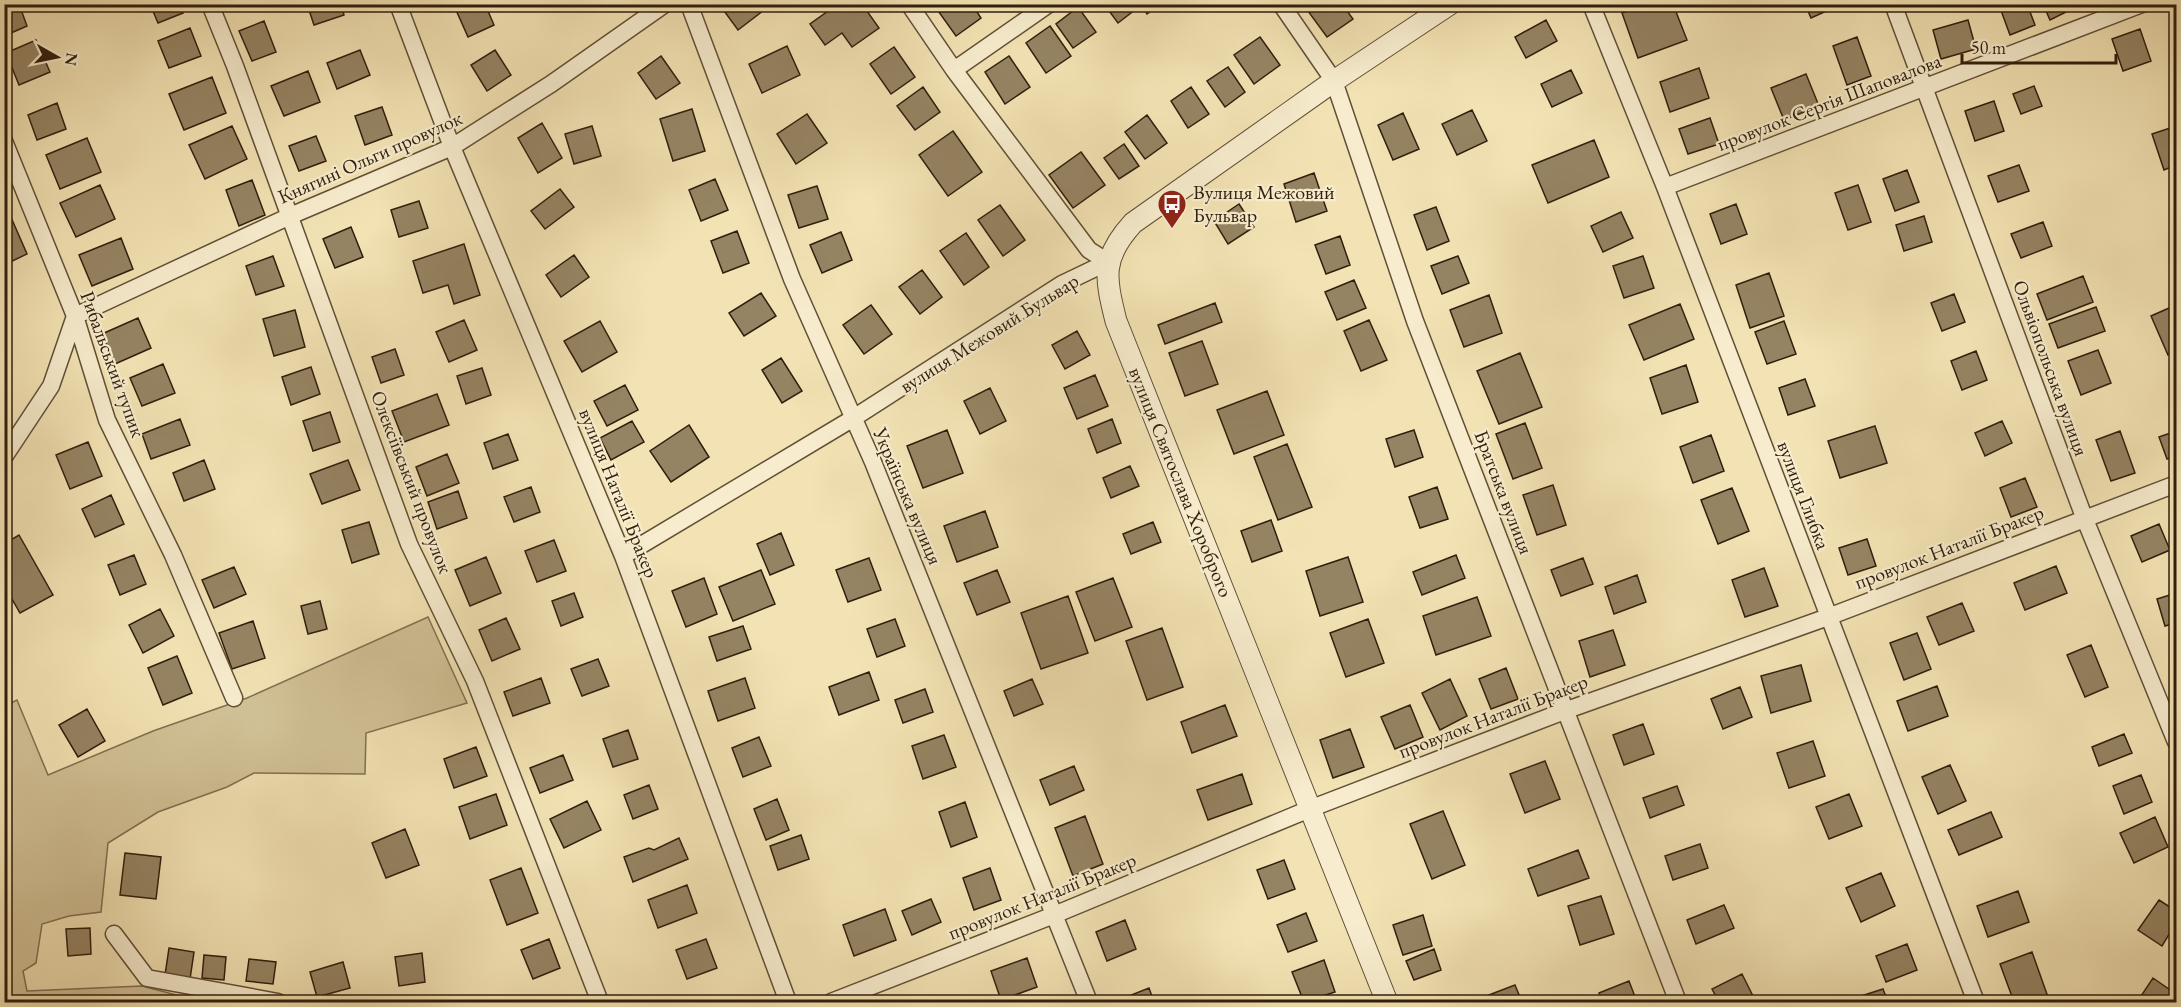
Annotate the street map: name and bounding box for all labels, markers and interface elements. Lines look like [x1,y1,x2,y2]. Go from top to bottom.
north arrow [27,27,87,87]
scale bar [1962,27,2116,65]
text: 50 m [1971,36,2006,59]
street label: провулок Сергія Шаповалова [1713,47,1945,157]
text: N [60,51,83,67]
street label: Княгині Ольги провулок [274,104,467,209]
place label: Вулиця Межовий Бульвар [1193,179,1335,228]
bus stop icon: Вулиця Межовий Бульвар [1156,188,1188,230]
street label: вулиця Межовий Бульвар [895,267,1083,399]
street label: Ольвіопольська вулиця [2007,276,2095,460]
street label: Рибальський тупик [74,287,152,441]
street label: вулиця Святослава Хороброго [1123,363,1239,601]
street label: Олексіївський провулок [365,387,459,578]
street label: вулиця Наталії Бракер [573,404,665,582]
street label: Українська вулиця [867,423,949,569]
street label: Братська вулиця [1468,426,1540,558]
street label: вулиця Глибка [1771,437,1837,553]
street label: провулок Наталії Бракер [1851,499,2047,595]
street label: провулок Наталії Бракер [1395,668,1591,764]
street label: провулок Наталії Бракер [944,846,1140,946]

